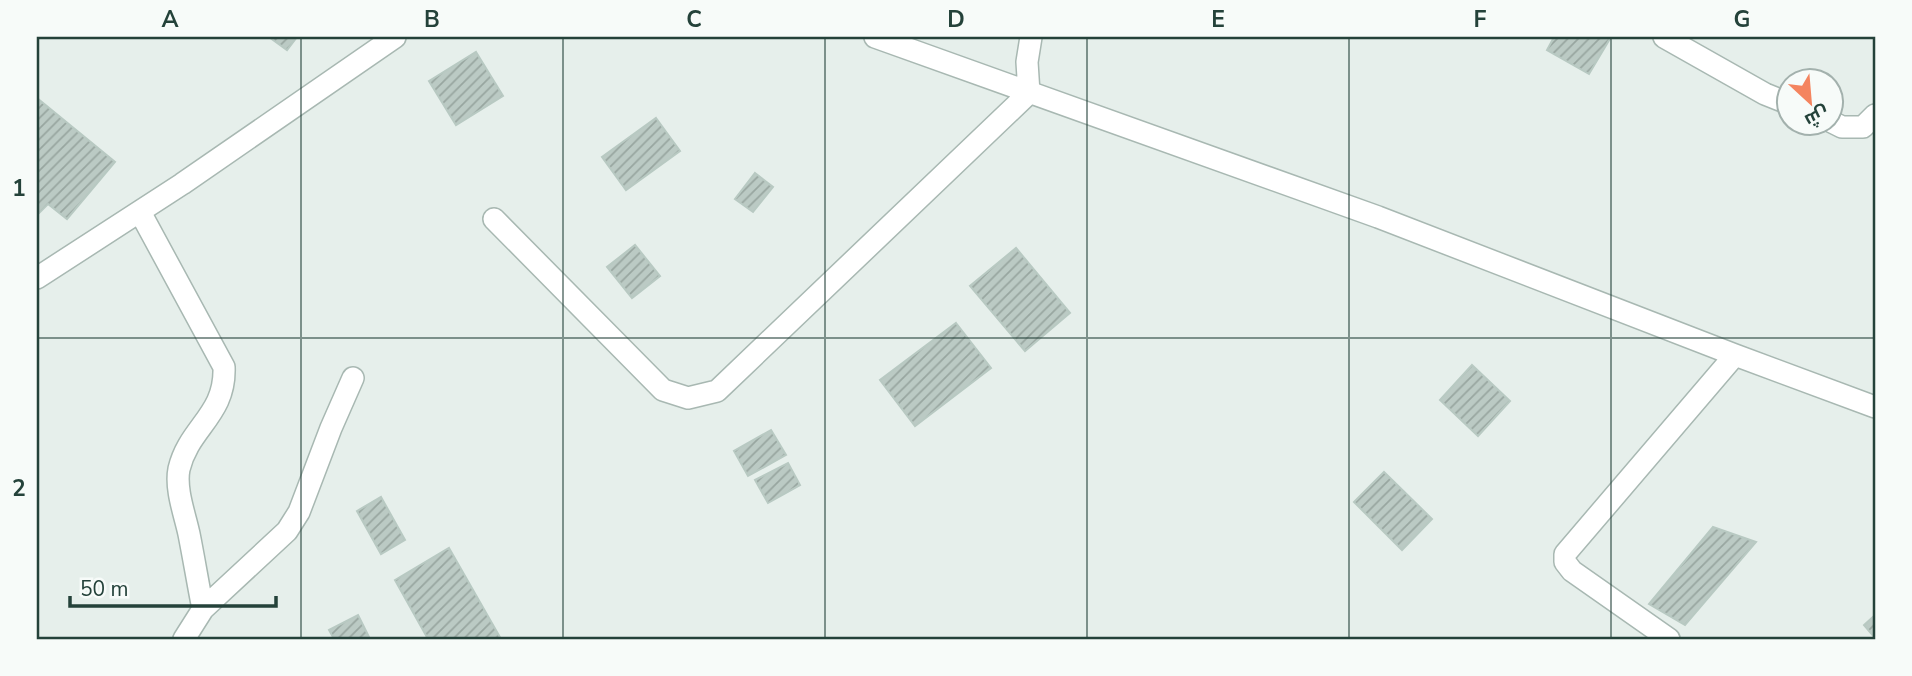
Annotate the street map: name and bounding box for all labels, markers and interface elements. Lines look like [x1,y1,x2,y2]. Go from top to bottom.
text: A [161,4,179,35]
text: B [424,4,440,35]
text: C [686,4,702,35]
text: D [947,4,965,35]
text: E [1211,4,1225,35]
text: F [1474,4,1487,35]
text: G [1734,4,1750,35]
north arrow [1776,66,1846,136]
text: ش [1800,99,1834,133]
text: 1 [12,173,26,204]
text: 2 [12,473,26,504]
scale bar [70,564,276,608]
text: 50 m [80,575,129,603]

